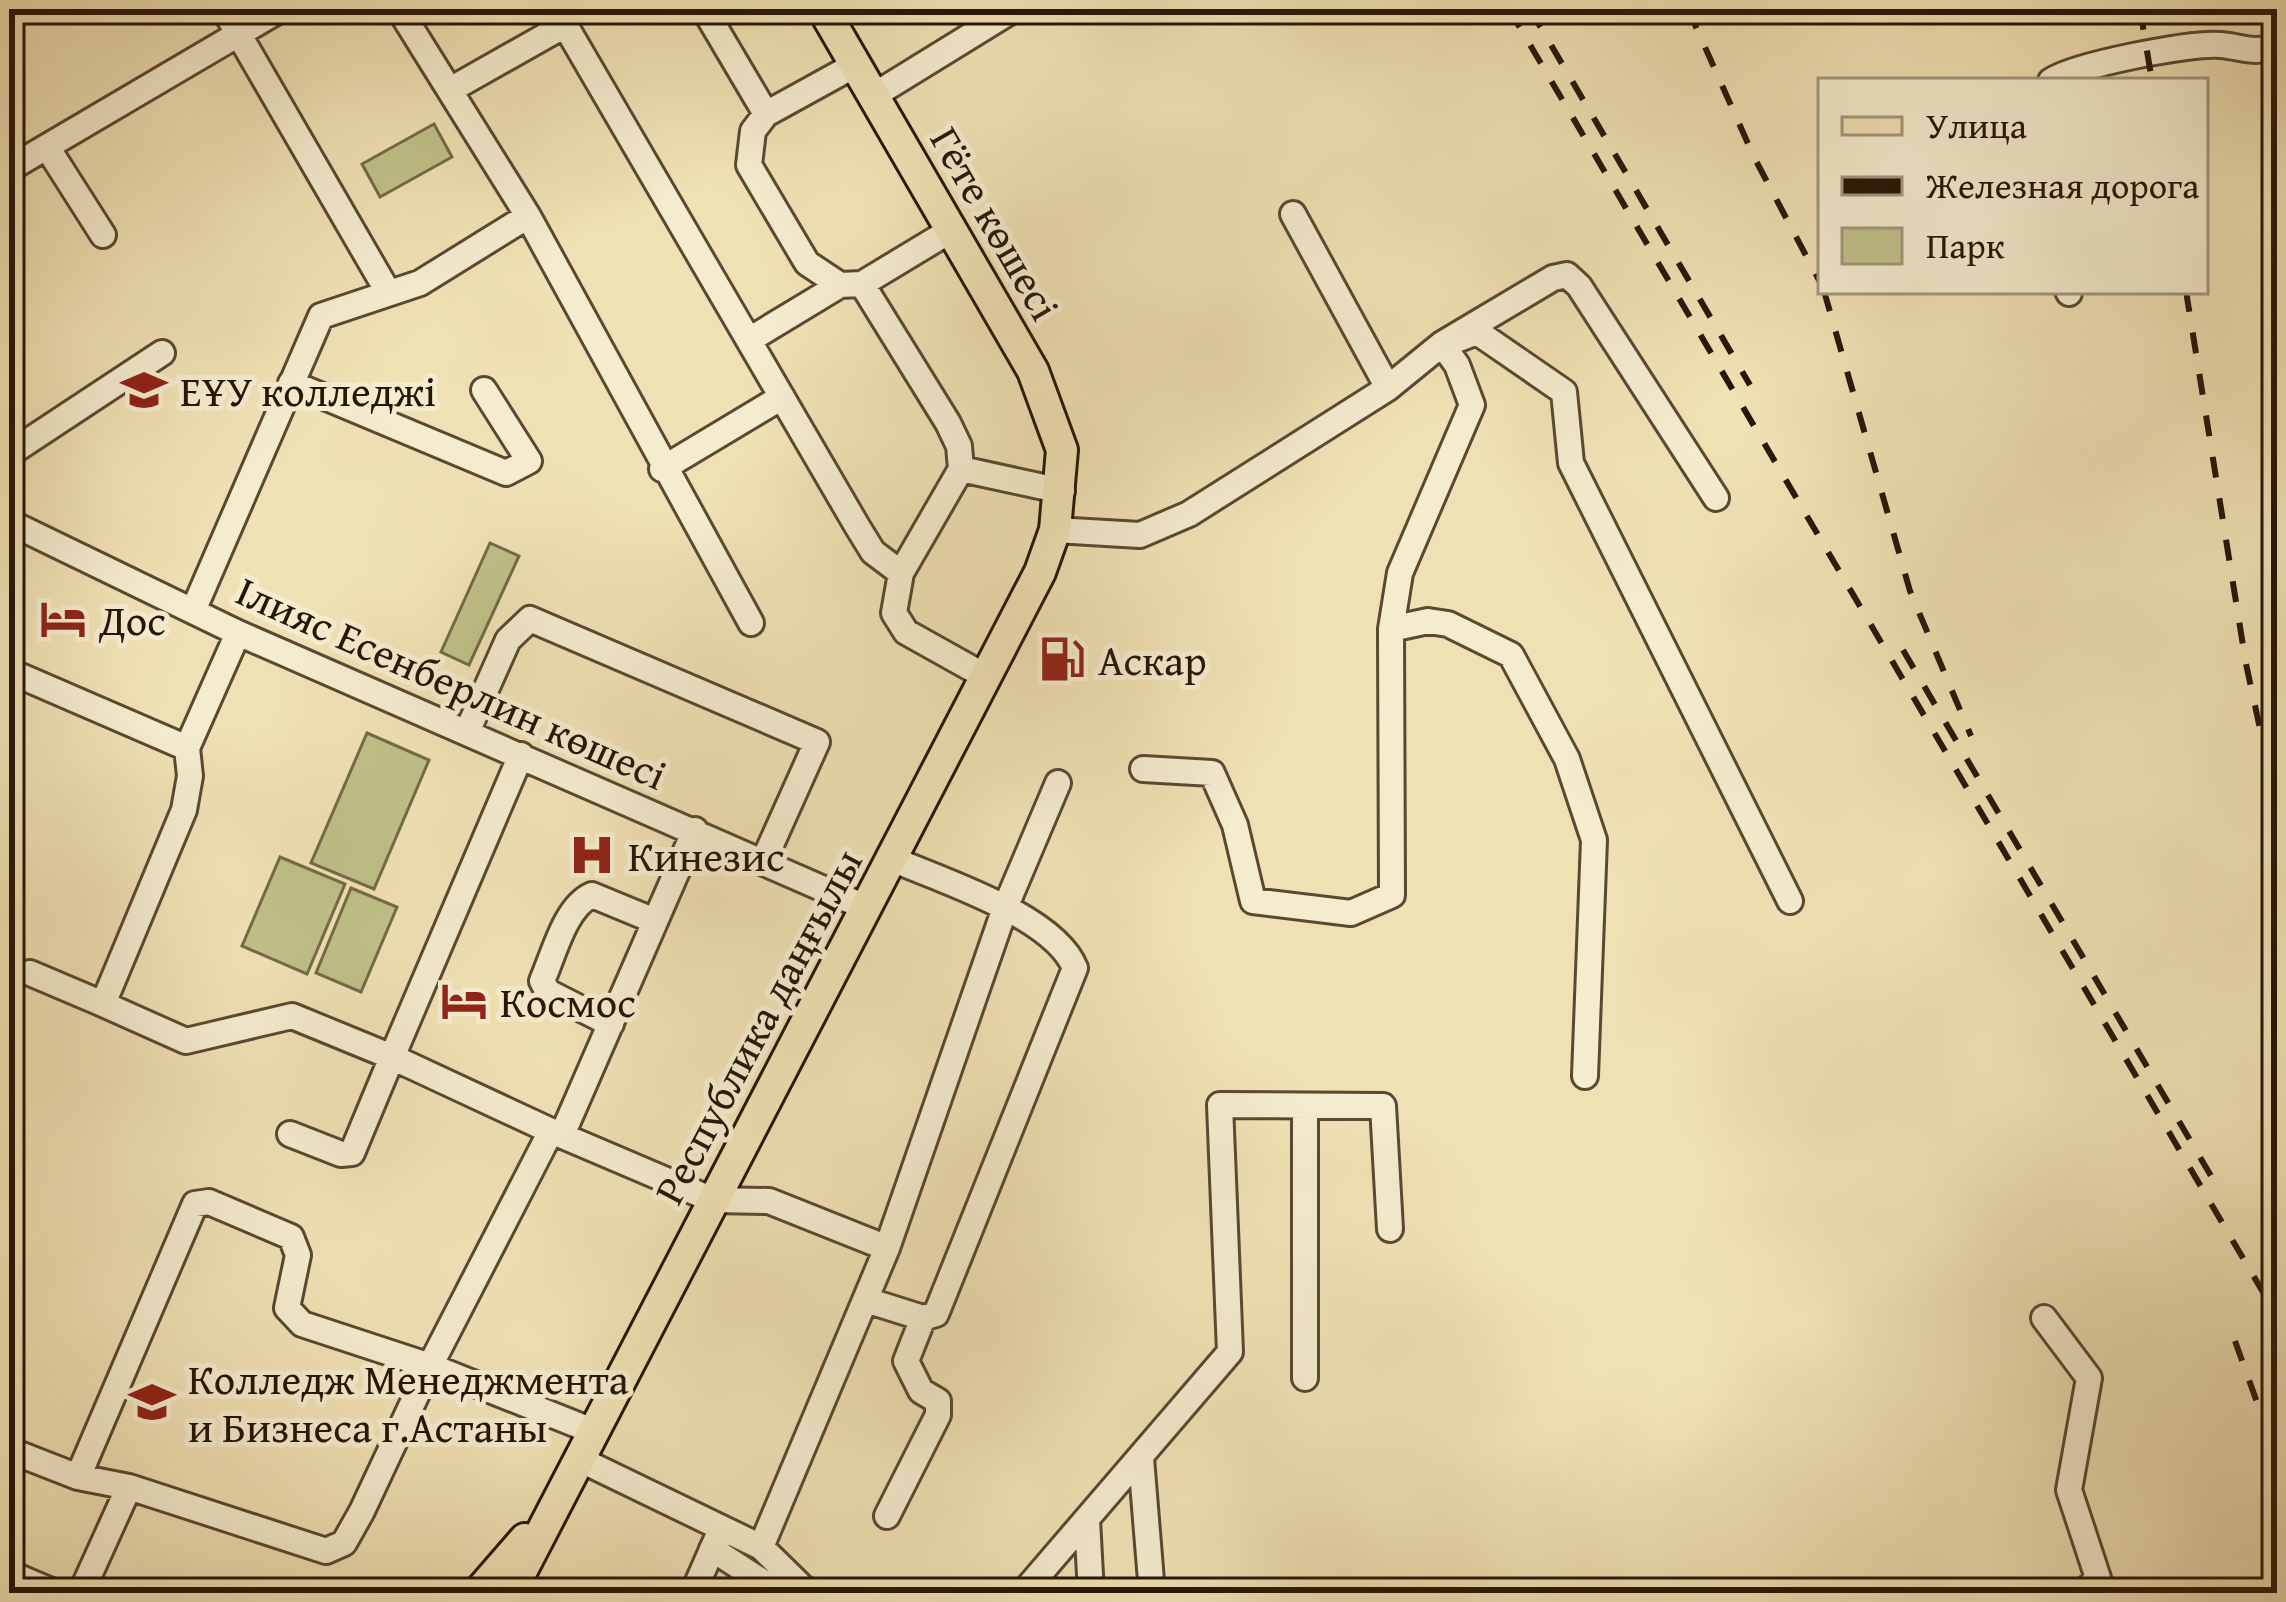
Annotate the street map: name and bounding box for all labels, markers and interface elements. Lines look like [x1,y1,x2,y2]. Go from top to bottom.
legend [1818,78,2208,294]
text: Улица [1926,98,2027,151]
street label: Гёте көшесі [916,115,1076,331]
text: Железная дорога [1925,158,2199,211]
text: Парк [1926,218,2005,271]
place label: ЕҰУ колледжі [180,360,436,421]
school or university icon: ЕҰУ колледжі [119,365,169,415]
street label: Ілияс Есенберлин көшесі [227,560,677,804]
place label: Дос [98,589,166,650]
hotel icon: Дос [38,594,88,644]
place label: Аскар [1098,629,1207,690]
fuel station icon: Аскар [1037,634,1087,684]
place label: Кинезис [628,825,785,886]
hospital icon: Кинезис [567,830,617,880]
street label: Республика даңғылы [638,838,876,1214]
place label: Космос [500,971,636,1032]
hotel icon: Космос [439,976,489,1026]
place label: Колледж Менеджмента и Бизнеса г.Астаны [188,1348,629,1457]
school or university icon: Колледж Менеджмента и Бизнеса г.Астаны [127,1377,177,1427]

